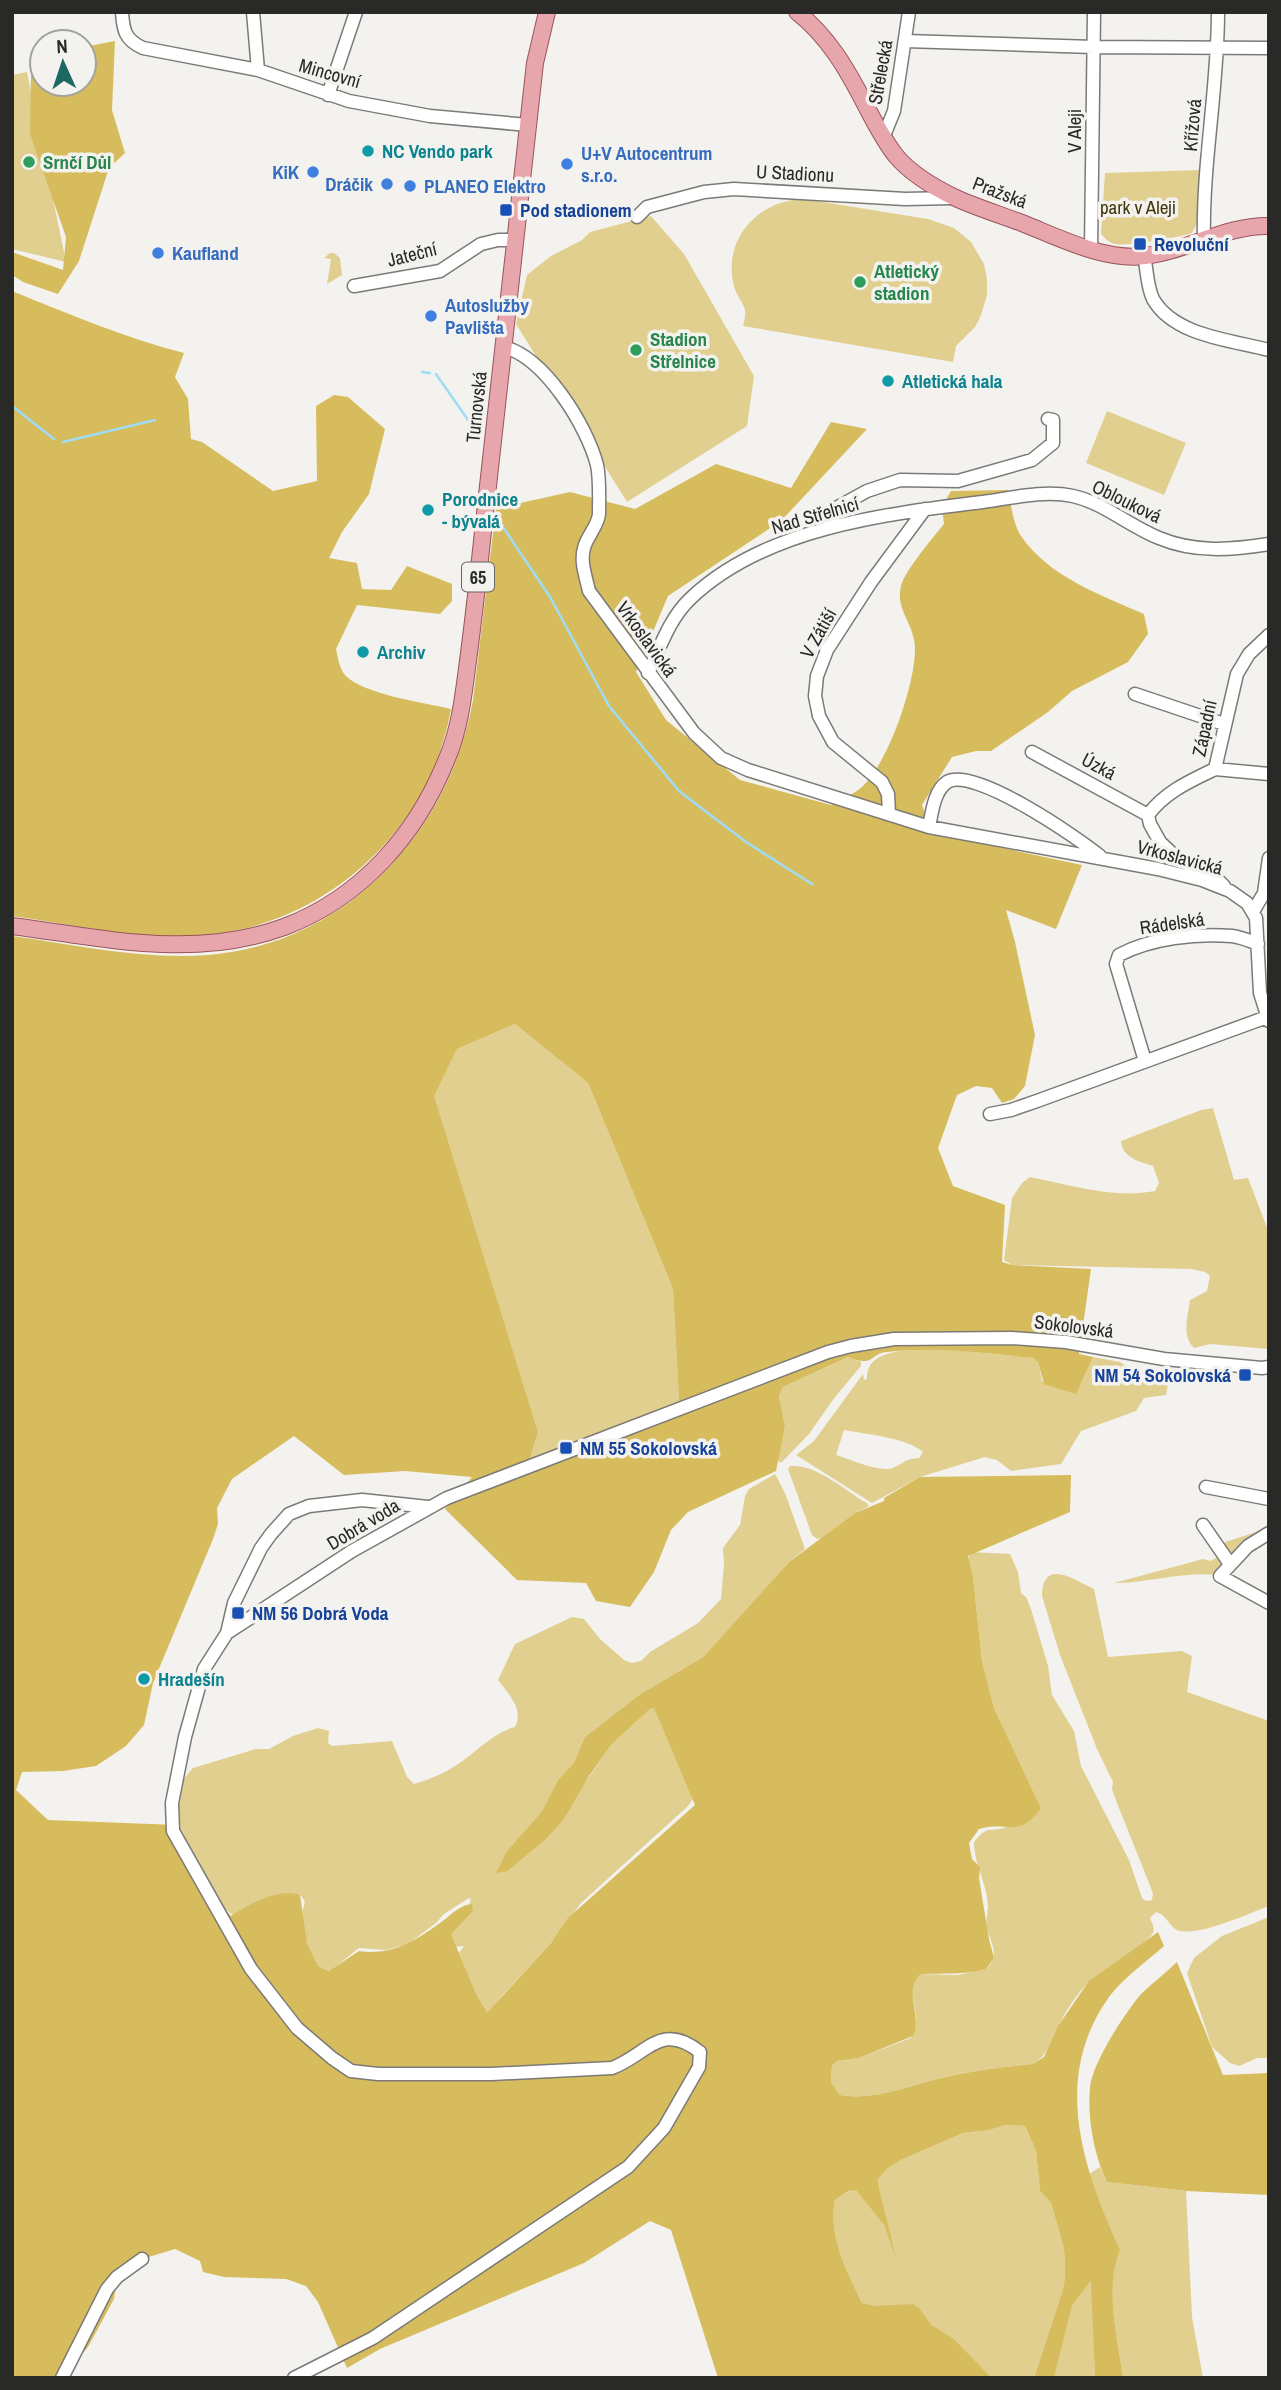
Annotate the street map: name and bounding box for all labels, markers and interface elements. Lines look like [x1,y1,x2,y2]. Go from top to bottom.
north arrow [28,28,98,98]
text: N [56,33,68,59]
street label: Střelecká [862,37,898,106]
street label: Mincovní [296,52,365,94]
street label: Křížová [1177,97,1207,152]
street label: V Aleji [1061,109,1087,153]
place label: NC Vendo park [382,138,493,164]
place label: U+V Autocentrum s.r.o. [581,140,712,188]
marker: NC Vendo park [360,143,376,159]
place label: Srnčí Důl [43,149,111,175]
marker: Srnčí Důl [21,154,37,170]
marker: U+V Autocentrum s.r.o. [559,156,575,172]
street label: U Stadionu [755,158,835,188]
place label: KiK [272,159,300,185]
marker: KiK [305,164,321,180]
street label: Pražská [969,170,1031,214]
place label: Dráčik [325,171,373,197]
place label: PLANEO Elektro [424,173,546,199]
marker: Dráčik [379,176,395,192]
marker: PLANEO Elektro [402,178,418,194]
park label: park v Aleji [1100,194,1176,220]
place label: Pod stadionem [520,197,632,223]
marker: Pod stadionem [498,202,514,218]
place label: Revoluční [1154,231,1229,257]
street label: Jateční [384,235,440,273]
marker: Revoluční [1132,236,1148,252]
place label: Kaufland [172,240,239,266]
marker: Kaufland [150,245,166,261]
place label: Atletický stadion [874,258,939,306]
marker: Atletický stadion [852,274,868,290]
place label: Autoslužby Pavlišta [445,292,529,340]
marker: Autoslužby Pavlišta [423,308,439,324]
place label: Stadion Střelnice [650,326,716,374]
marker: Stadion Střelnice [628,342,644,358]
place label: Atletická hala [902,368,1003,394]
street label: Turnovská [459,370,493,444]
marker: Atletická hala [880,373,896,389]
street label: Oblouková [1088,473,1166,529]
place label: Porodnice - bývalá [442,486,519,534]
street label: Nad Střelnicí [768,490,863,540]
marker: Porodnice - bývalá [420,502,436,518]
road number: 65 [462,562,494,592]
street label: Vrkoslavická [611,596,683,682]
street label: V Zátiší [794,603,843,663]
place label: Archiv [377,639,426,665]
marker: Archiv [355,644,371,660]
street label: Západní [1185,697,1223,759]
street label: Úzká [1077,746,1121,786]
street label: Vrkoslavická [1134,833,1226,881]
street label: Rádelská [1138,906,1206,940]
street label: Sokolovská [1033,1308,1115,1344]
place label: NM 54 Sokolovská [1094,1362,1231,1388]
marker: NM 54 Sokolovská [1237,1367,1253,1383]
place label: NM 55 Sokolovská [580,1435,717,1461]
marker: NM 55 Sokolovská [558,1440,574,1456]
street label: Dobrá voda [322,1492,404,1556]
place label: NM 56 Dobrá Voda [252,1600,389,1626]
marker: NM 56 Dobrá Voda [230,1605,246,1621]
place label: Hradešín [158,1666,225,1692]
marker: Hradešín [136,1671,152,1687]

